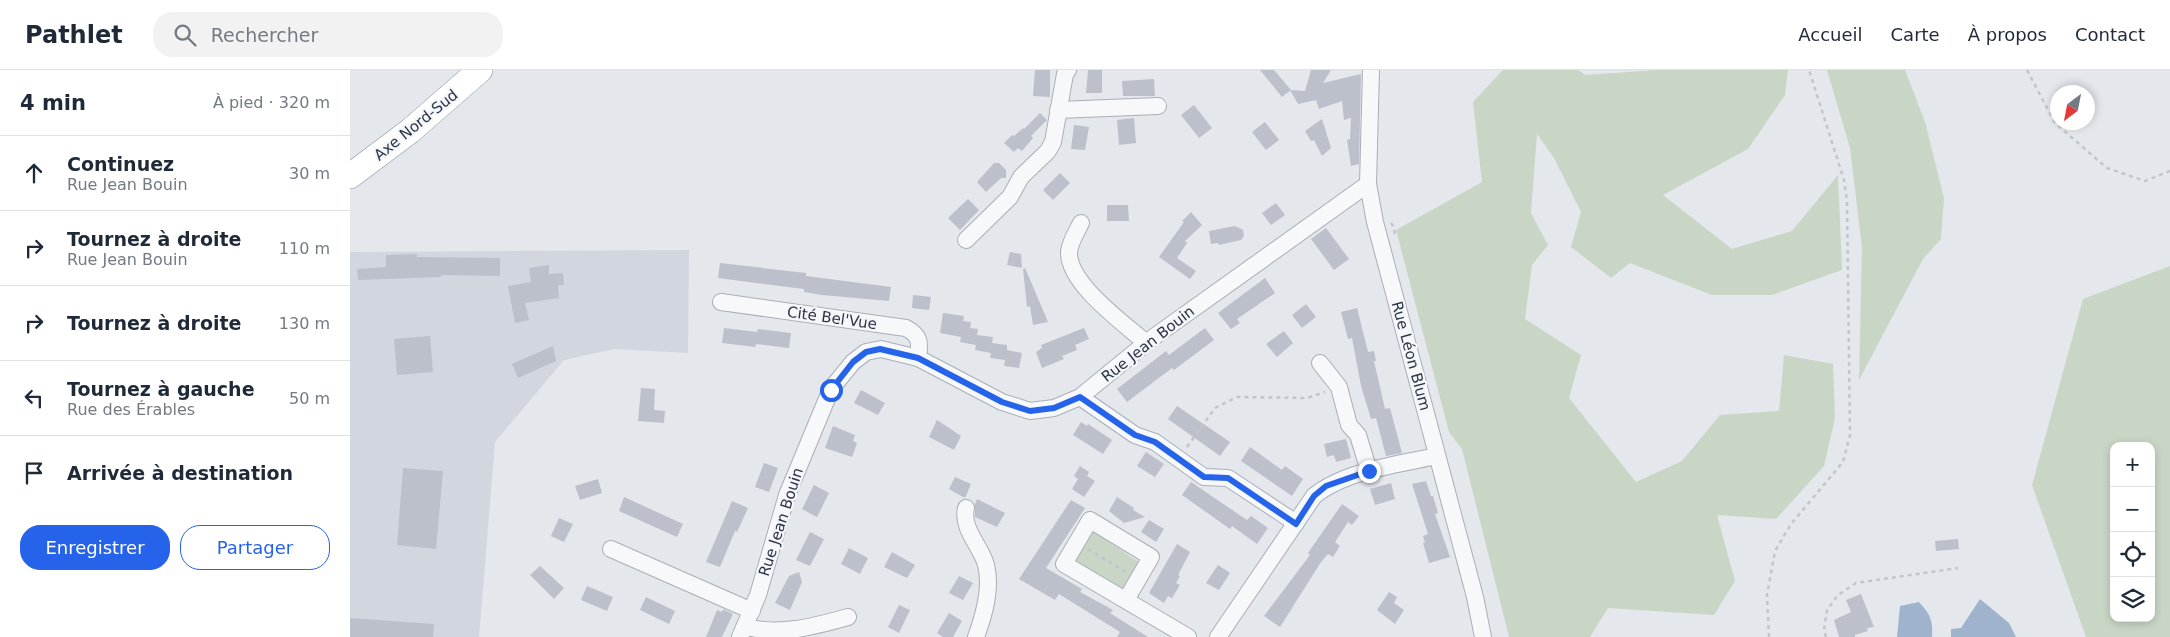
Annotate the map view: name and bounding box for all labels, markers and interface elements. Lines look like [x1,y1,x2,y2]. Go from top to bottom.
search box [153,12,503,57]
text: Pathlet [25,21,123,49]
icon: search [171,21,199,49]
text: Rechercher [211,24,318,46]
text: Accueil [1798,24,1863,45]
text: Carte [1891,24,1940,45]
text: À propos [1968,24,2047,45]
text: Contact [2075,24,2145,45]
north arrow [2050,85,2095,130]
street label: Axe Nord-Sud [371,86,461,164]
text: 4 min [20,91,86,115]
text: À pied · 320 m [213,93,330,112]
text: Continuez [67,153,174,175]
icon: ahead [20,159,48,187]
text: 30 m [289,164,330,183]
text: Rue Jean Bouin [67,175,188,194]
text: Tournez à droite [67,228,241,250]
icon: right [20,234,48,262]
text: 110 m [279,239,330,258]
text: Rue Jean Bouin [67,250,188,269]
street label: Rue Léon Blum [1388,299,1434,413]
street label: Rue Jean Bouin [1098,302,1198,386]
street label: Cité Bel'Vue [786,303,878,333]
icon: right [20,309,48,337]
text: Tournez à droite [67,312,241,334]
text: 130 m [279,314,330,333]
text: Tournez à gauche [67,378,255,400]
route start [820,379,843,402]
icon: left [20,384,48,412]
text: 50 m [289,389,330,408]
text: Rue des Érables [67,400,195,419]
map controls [2110,442,2155,622]
button: + [2110,442,2155,487]
icon: arrive [20,459,48,487]
route end [1358,460,1381,483]
text: Arrivée à destination [67,462,293,484]
street label: Rue Jean Bouin [755,465,807,579]
button: − [2110,487,2155,532]
button: Enregistrer [20,525,170,570]
button: Partager [180,525,330,570]
button: locate [2110,532,2155,577]
button: layers [2110,577,2155,622]

